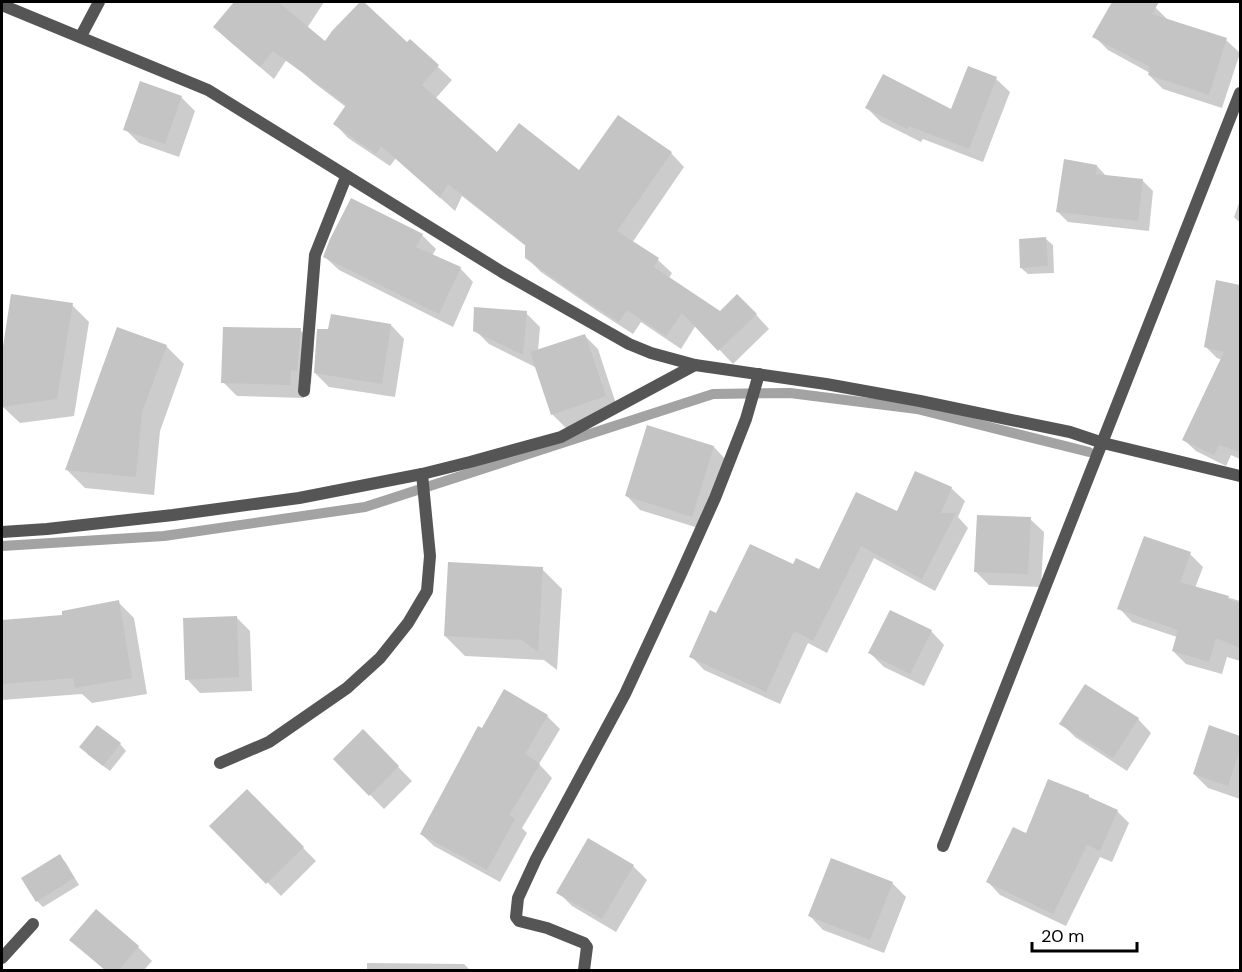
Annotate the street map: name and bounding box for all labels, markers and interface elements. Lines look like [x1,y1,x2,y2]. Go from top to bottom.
scale bar [1032,915,1137,953]
text: 20 m [1041,924,1084,948]

